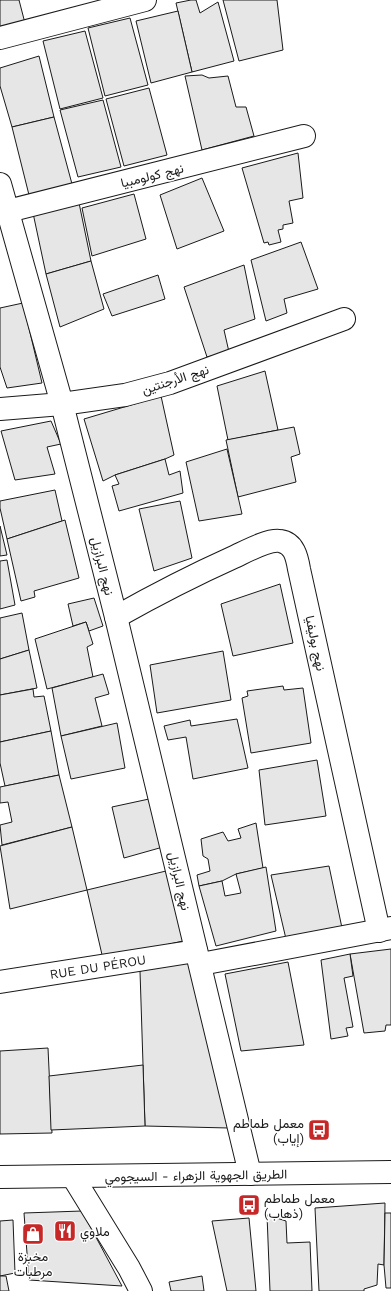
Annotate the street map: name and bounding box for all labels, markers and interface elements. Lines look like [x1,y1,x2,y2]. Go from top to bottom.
street label: نهج كولومبيا [119,160,186,192]
street label: نهج الأرجنتين [140,361,212,399]
street label: نهج البرازيل [86,535,117,598]
street label: نهج بوليفيا [300,614,329,673]
street label: نهج البرازيل [164,850,194,913]
street label: RUE DU PÉROU [49,952,147,982]
place label: معمل طماطم (إياب) [233,1116,304,1148]
bus stop icon: معمل طماطم (إياب) [306,1117,332,1143]
street label: الطريق الجهوية الزهراء - السيجومي [105,1166,287,1188]
place label: معمل طماطم (ذهاب) [264,1191,335,1221]
bus stop icon: معمل طماطم (ذهاب) [236,1192,262,1218]
restaurant icon: ملاوي [52,1218,78,1244]
shop icon: مخبزة مرطبات [20,1221,46,1247]
place label: ملاوي [80,1224,110,1242]
place label: مخبزة مرطبات [14,1249,52,1280]

